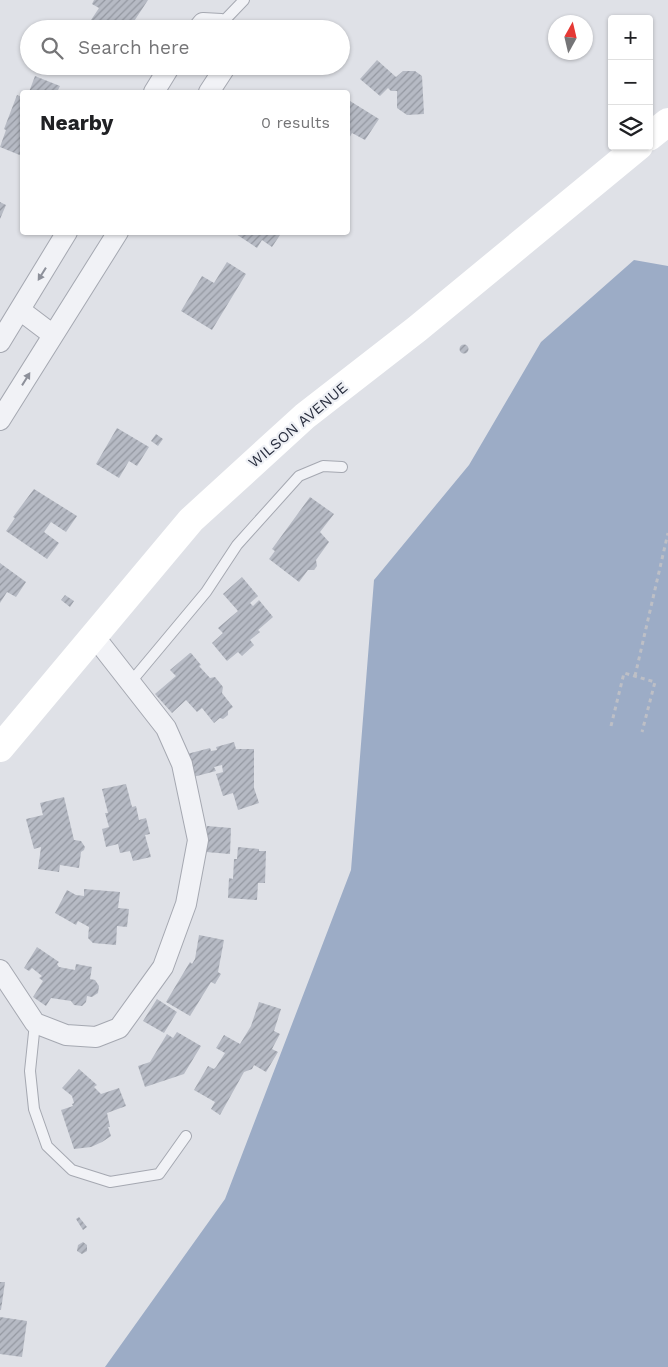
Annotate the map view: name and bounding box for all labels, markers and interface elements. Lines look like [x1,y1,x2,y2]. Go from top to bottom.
north arrow [548,15,593,60]
map controls [608,15,653,150]
button: + [608,15,653,60]
search box [20,20,350,75]
icon: search [38,34,66,62]
text: Search here [78,36,189,59]
button: − [608,60,653,105]
button: layers [608,105,653,150]
text: Nearby [40,110,113,135]
text: 0 results [261,113,330,132]
one-way arrow [37,267,46,281]
one-way arrow [21,372,30,385]
street label: WILSON AVENUE [245,378,351,472]

